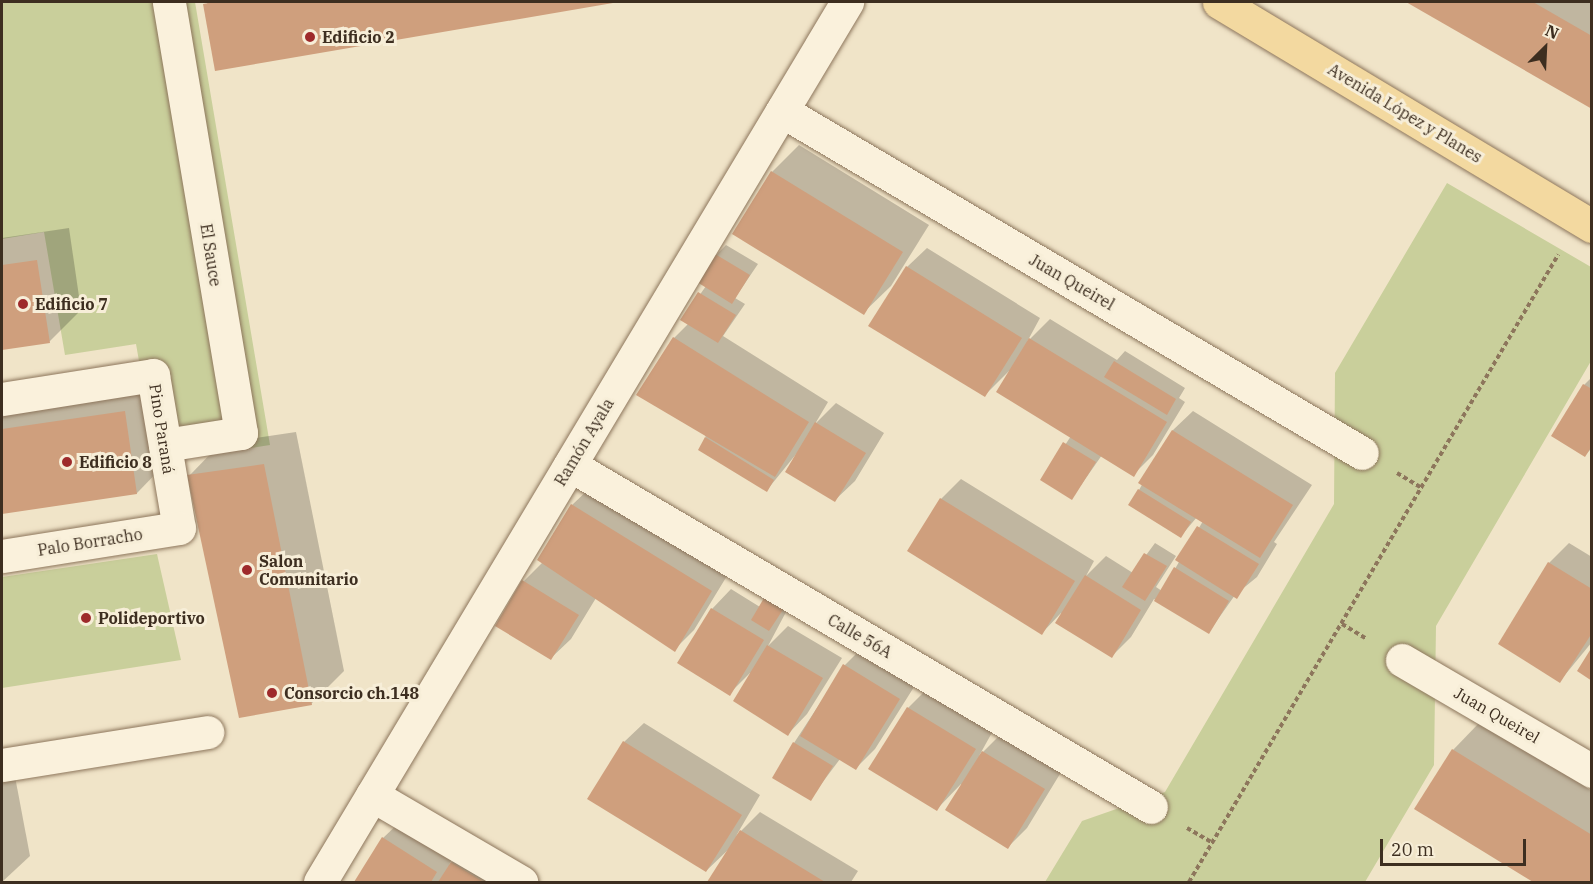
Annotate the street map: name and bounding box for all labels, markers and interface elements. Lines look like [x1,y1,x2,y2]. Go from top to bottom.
north arrow [1515,18,1575,78]
text: N [1542,20,1562,43]
place label: Edificio 2 [322,27,395,47]
marker: Edificio 2 [303,30,317,44]
street label: Avenida López y Planes [1325,59,1485,167]
street label: El Sauce [197,222,225,288]
street label: Juan Queirel [1026,250,1118,314]
place label: Edificio 7 [35,294,108,314]
marker: Edificio 7 [16,297,30,311]
street label: Pino Paraná [145,382,179,476]
street label: Ramón Ayala [550,395,618,489]
place label: Edificio 8 [79,452,152,472]
marker: Edificio 8 [60,455,74,469]
street label: Palo Borracho [36,524,144,560]
place label: Salon Comunitario [259,551,358,589]
marker: Salon Comunitario [240,563,254,577]
place label: Polideportivo [98,608,205,628]
street label: Calle 56A [824,610,896,662]
marker: Polideportivo [79,611,93,625]
place label: Consorcio ch.148 [284,683,419,703]
street label: Juan Queirel [1451,683,1543,747]
marker: Consorcio ch.148 [265,686,279,700]
scale bar [1383,827,1528,865]
text: 20 m [1391,838,1434,861]

